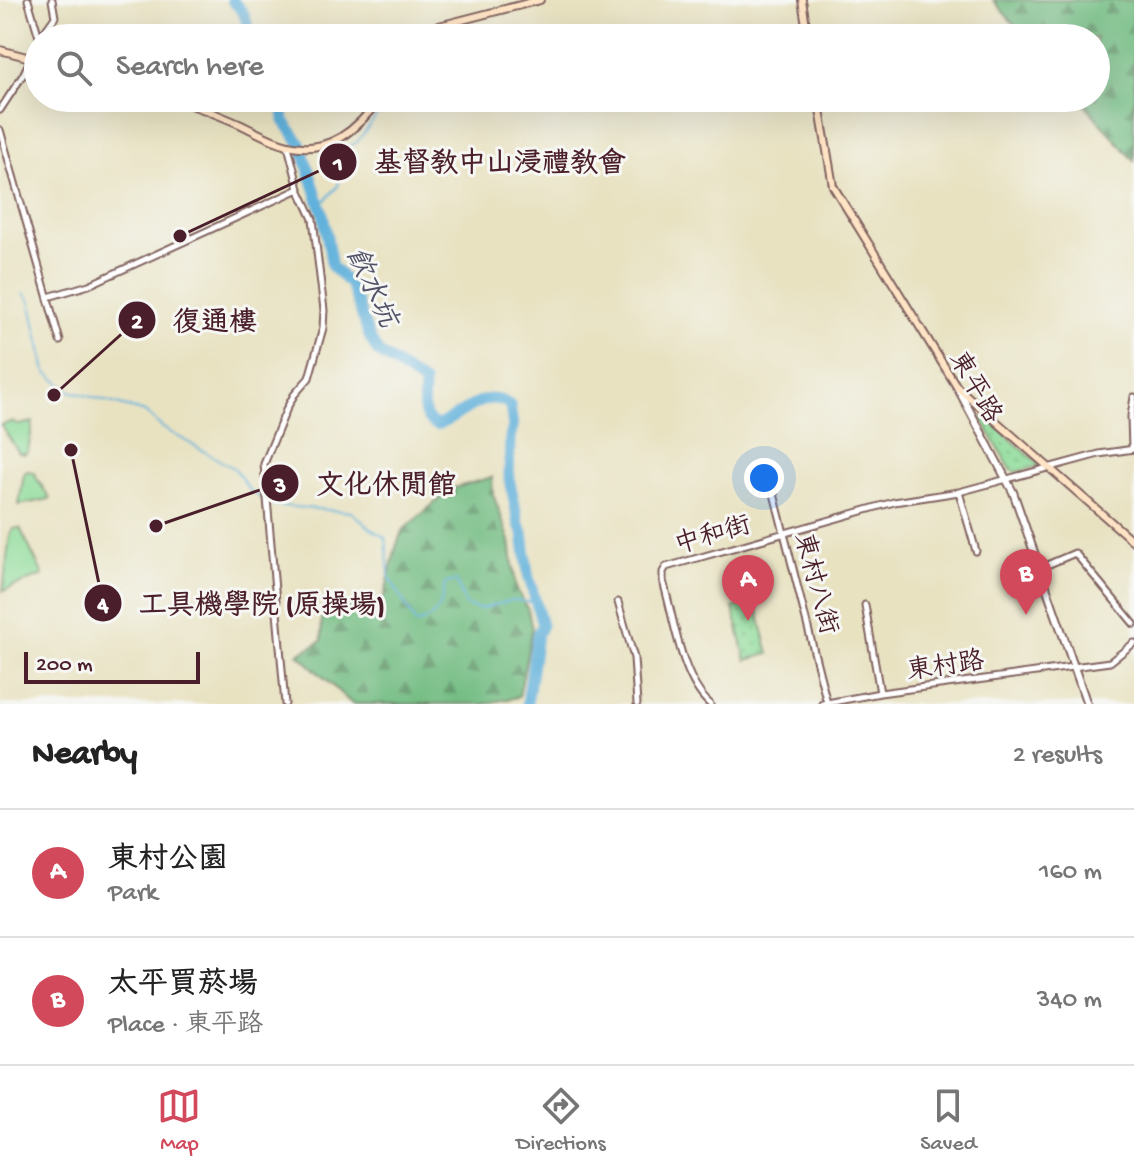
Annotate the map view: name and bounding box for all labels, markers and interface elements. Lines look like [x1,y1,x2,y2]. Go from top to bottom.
search box [24,24,1110,112]
icon: search [52,46,96,90]
text: Search here [116,51,264,86]
callout: 基督教中山浸禮教會 [318,136,642,188]
text: 基督教中山浸禮教會 [374,147,626,182]
text: 1 [332,151,343,180]
water label: 飲水坑 [337,242,406,336]
callout: 復通樓 [117,294,273,346]
text: 復通樓 [173,307,257,341]
text: 2 [131,309,143,338]
street label: 東平路 [940,346,1008,430]
callout: 文化休閒館 [260,457,472,509]
your location [744,458,784,498]
text: 文化休閒館 [316,470,456,504]
text: 3 [273,473,286,502]
street label: 中和街 [671,510,755,563]
street label: 東村八街 [785,529,844,638]
pin: B [1000,549,1052,615]
pin: A [722,555,774,621]
callout: 工具機學院 (原操場) [83,577,401,629]
text: 工具機學院 (原操場) [139,589,385,624]
text: 4 [96,592,109,621]
street label: 東村路 [905,646,986,689]
scale bar [24,648,200,684]
text: 200 m [36,653,93,679]
text: Nearby [32,736,137,776]
text: 2 results [1013,741,1102,772]
text: 東村公園 [108,844,228,879]
text: A [50,858,66,889]
text: 160 m [1039,858,1102,889]
text: Park [108,879,158,910]
text: 太平買菸場 [108,969,258,1004]
text: B [51,986,65,1017]
text: 340 m [1037,986,1102,1017]
text: Place · 東平路 [108,1011,263,1042]
tab: Map [157,1084,201,1158]
tab: Directions [516,1084,606,1158]
tab: Saved [920,1084,977,1158]

